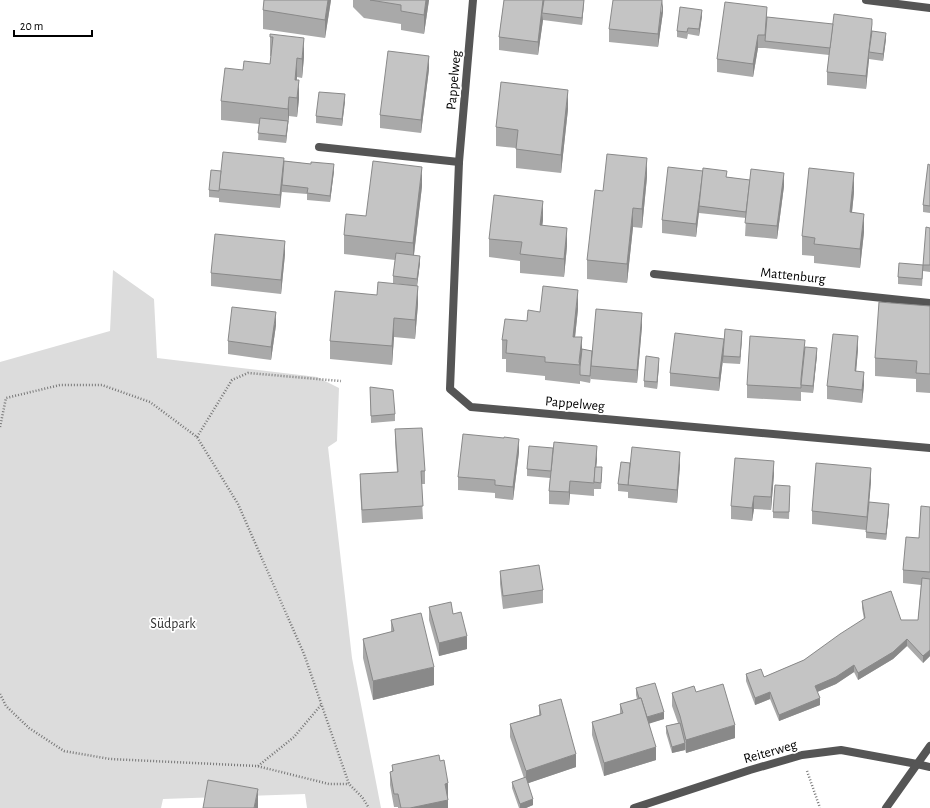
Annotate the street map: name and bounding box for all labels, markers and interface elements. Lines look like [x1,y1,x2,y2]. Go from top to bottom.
scale bar [14,12,92,38]
text: 20 m [20,20,43,32]
street label: Pappelweg [444,49,464,111]
street label: Mattenburg [760,266,826,286]
street label: Pappelweg [544,394,606,414]
park label: Südpark [150,617,196,631]
street label: Reiterweg [742,738,799,766]

